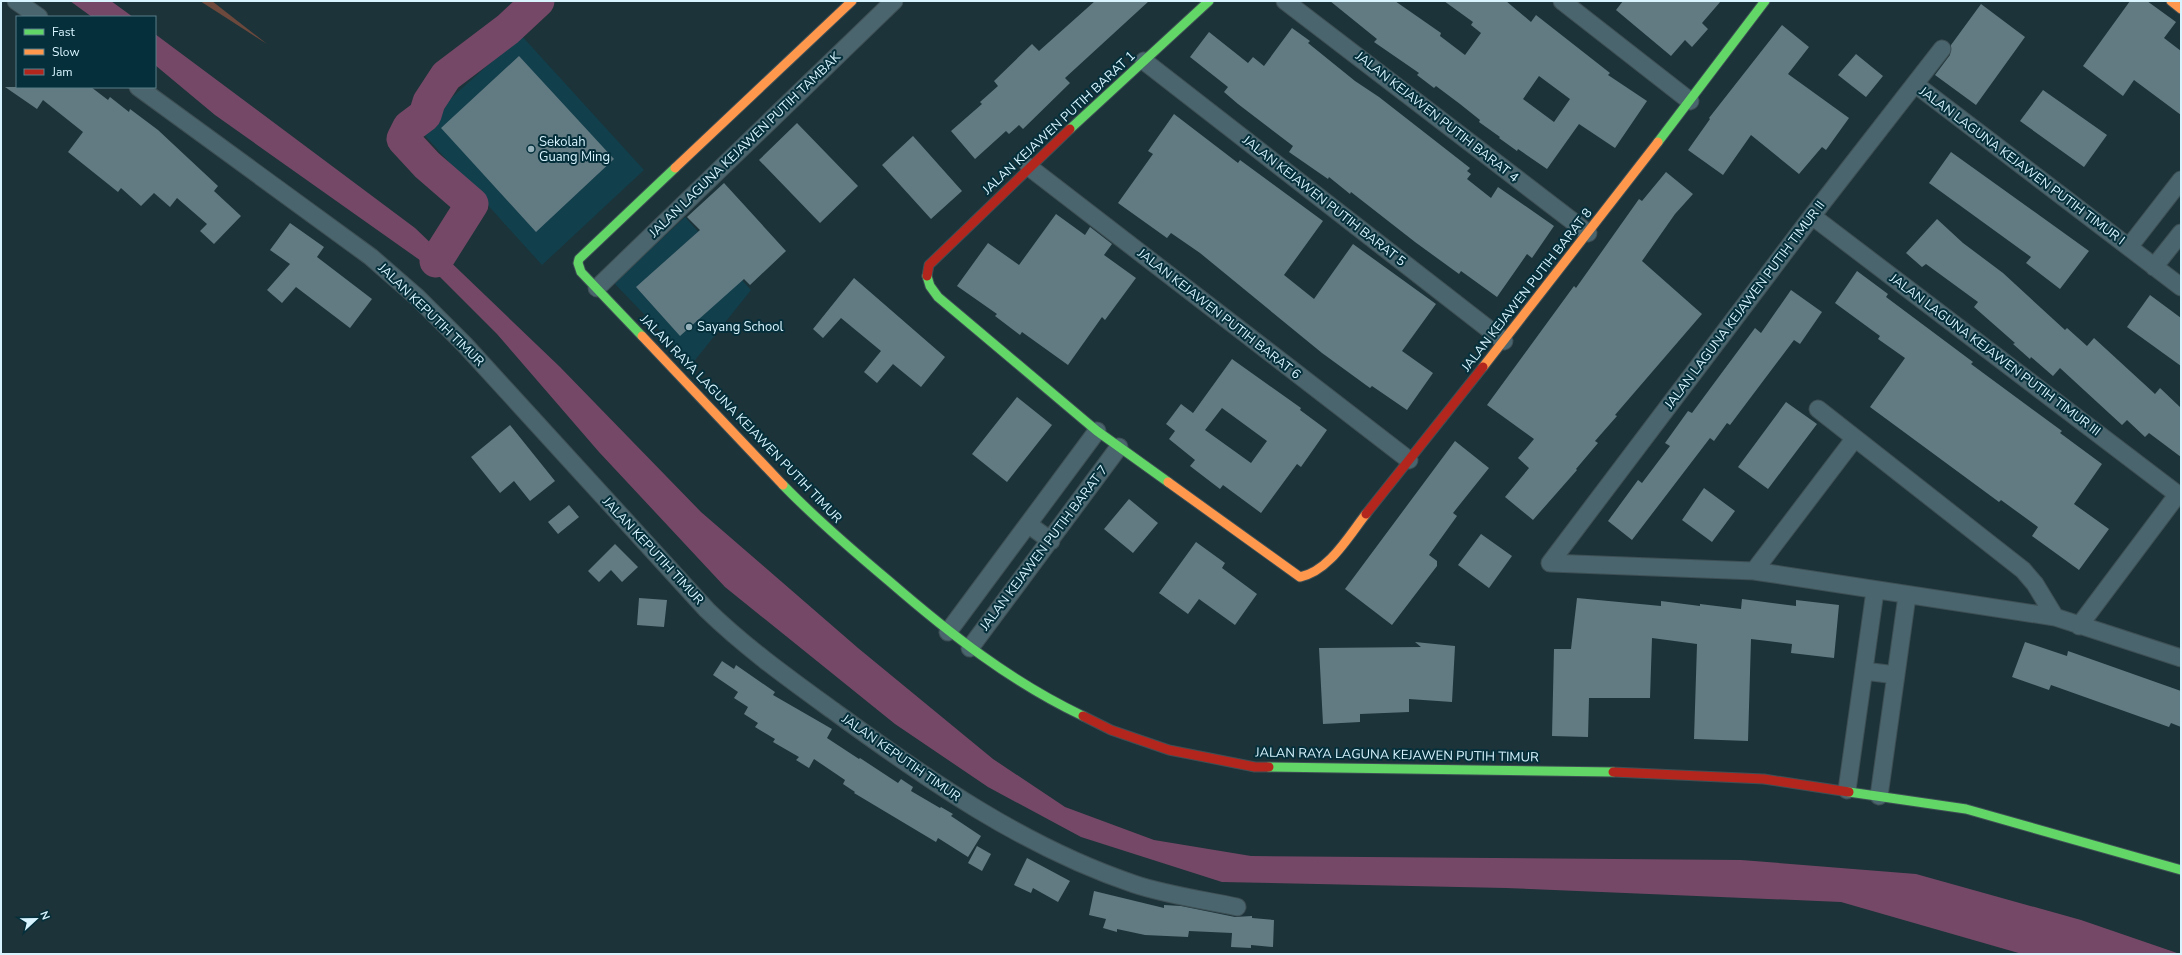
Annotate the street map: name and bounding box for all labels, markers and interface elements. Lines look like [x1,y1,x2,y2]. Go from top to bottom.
legend [16,16,156,88]
text: Fast [52,24,75,40]
text: Slow [52,44,80,60]
street label: JALAN KEJAWEN PUTIH BARAT 1 [978,47,1139,199]
street label: JALAN KEJAWEN PUTIH BARAT 4 [1351,47,1523,187]
street label: JALAN LAGUNA KEJAWEN PUTIH TAMBAK [645,48,845,242]
text: Jam [51,64,73,80]
street label: JALAN LAGUNA KEJAWEN PUTIH TIMUR I [1915,82,2128,249]
street label: JALAN KEJAWEN PUTIH BARAT 5 [1238,131,1410,271]
place label: Sekolah Guang Ming [539,133,610,166]
marker: Sekolah Guang Ming [526,144,536,154]
street label: JALAN LAGUNA KEJAWEN PUTIH TIMUR II [1660,197,1829,414]
street label: JALAN KEJAWEN PUTIH BARAT 8 [1457,204,1597,376]
street label: JALAN KEJAWEN PUTIH BARAT 6 [1133,244,1305,384]
street label: JALAN KEPUTIH TIMUR [373,259,488,371]
street label: JALAN LAGUNA KEJAWEN PUTIH TIMUR III [1885,269,2104,440]
street label: JALAN RAYA LAGUNA KEJAWEN PUTIH TIMUR [635,310,846,527]
place label: Sayang School [697,318,783,336]
marker: Sayang School [684,322,694,332]
street label: JALAN KEJAWEN PUTIH BARAT 7 [975,462,1112,635]
street label: JALAN KEPUTIH TIMUR [598,493,708,609]
street label: JALAN KEPUTIH TIMUR [837,710,964,806]
street label: JALAN RAYA LAGUNA KEJAWEN PUTIH TIMUR [1254,744,1539,766]
north arrow [16,899,56,939]
text: N [36,909,53,922]

